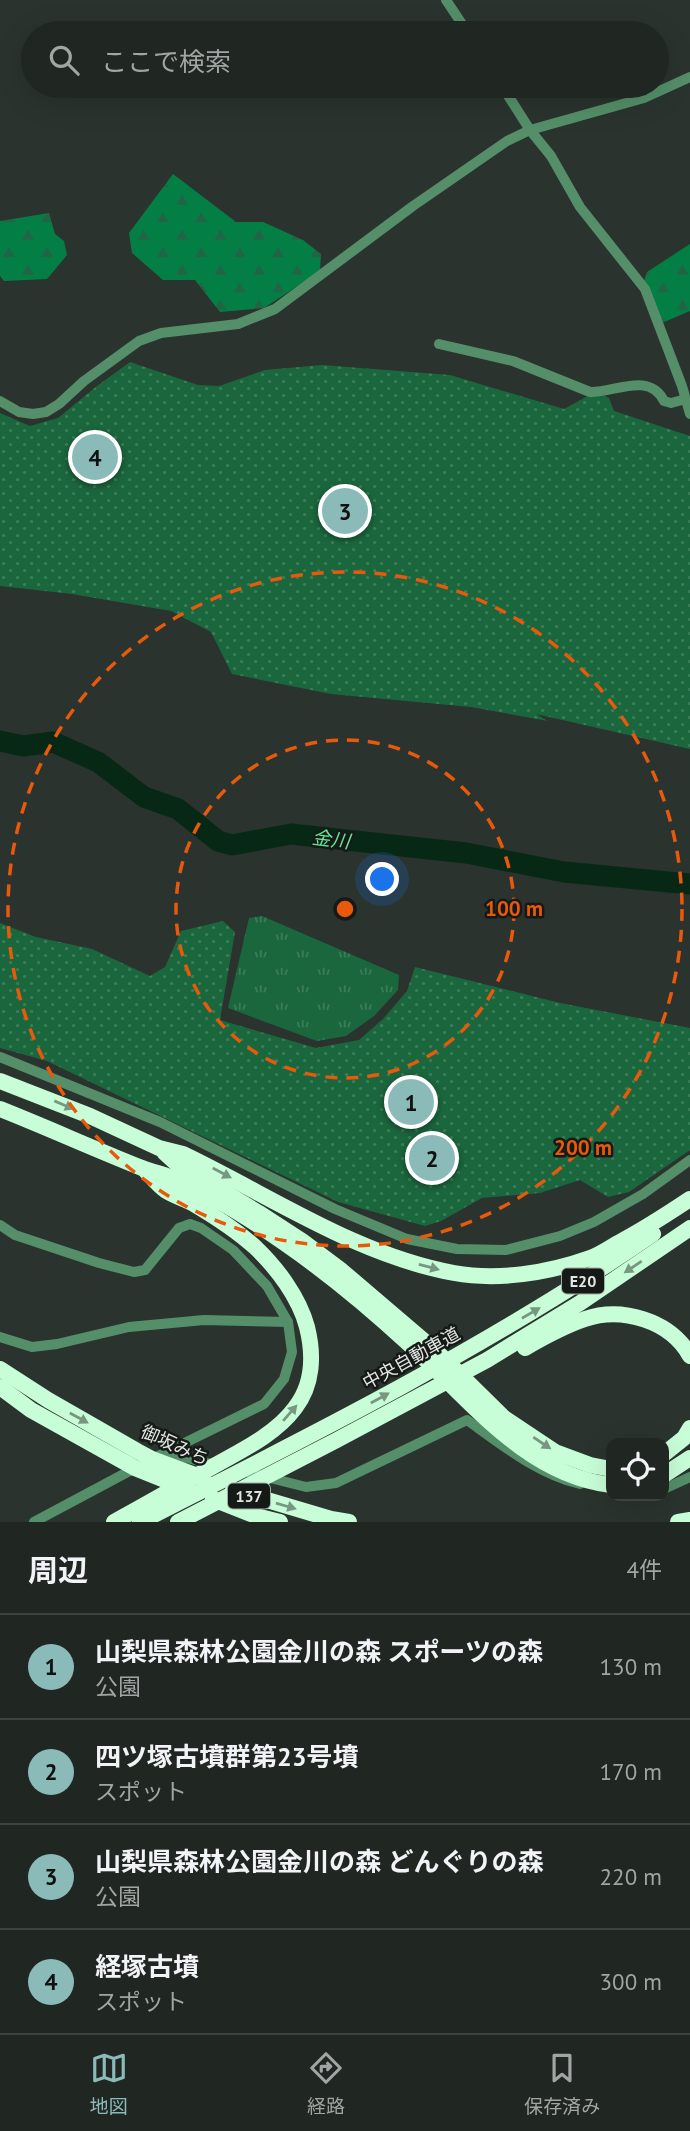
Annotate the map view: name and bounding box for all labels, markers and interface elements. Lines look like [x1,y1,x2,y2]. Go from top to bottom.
search box [21,21,669,98]
icon: search [45,41,83,79]
text: ここで検索 [101,45,231,78]
pin: 4 [72,431,118,483]
pin: 3 [322,485,368,537]
water label: 金川 [311,825,353,853]
your location [365,862,399,896]
text: 100 m [485,895,543,922]
centre of rings [333,897,357,921]
pin: 1 [388,1076,434,1128]
one-way arrow [54,1099,75,1110]
pin: 2 [409,1132,455,1184]
text: 200 m [554,1134,612,1161]
one-way arrow [212,1168,232,1179]
one-way arrow [624,1260,643,1273]
one-way arrow [418,1262,440,1273]
road number: E20 [562,1268,604,1294]
one-way arrow [521,1306,540,1319]
street label: 中央自動車道 [358,1322,464,1394]
one-way arrow [371,1392,391,1404]
one-way arrow [282,1404,298,1422]
one-way arrow [69,1412,89,1424]
street label: 御坂みち [137,1420,213,1470]
one-way arrow [532,1436,551,1449]
map controls [606,1438,669,1501]
button: locate [606,1438,669,1501]
road number: 137 [228,1484,270,1508]
one-way arrow [275,1502,296,1512]
text: 周辺 [28,1550,88,1589]
text: 4件 [626,1555,662,1584]
text: 山梨県森林公園金川の森 スポーツの森 [95,1635,543,1668]
text: 1 [44,1652,58,1681]
text: 130 m [600,1652,662,1681]
text: 公園 [95,1672,141,1701]
text: 四ツ塚古墳群第23号墳 [95,1740,358,1773]
text: 2 [44,1757,58,1786]
text: 170 m [600,1757,662,1786]
text: スポット [95,1777,187,1806]
text: 山梨県森林公園金川の森 どんぐりの森 [95,1845,544,1878]
text: 3 [44,1862,58,1891]
text: 220 m [600,1862,662,1891]
text: 公園 [95,1882,141,1911]
text: 経塚古墳 [95,1950,199,1983]
text: 4 [44,1967,58,1996]
text: 300 m [600,1967,662,1996]
text: スポット [95,1987,187,2016]
tab: 地図 [90,2049,128,2118]
tab: 経路 [307,2049,345,2118]
tab: 保存済み [524,2049,600,2118]

